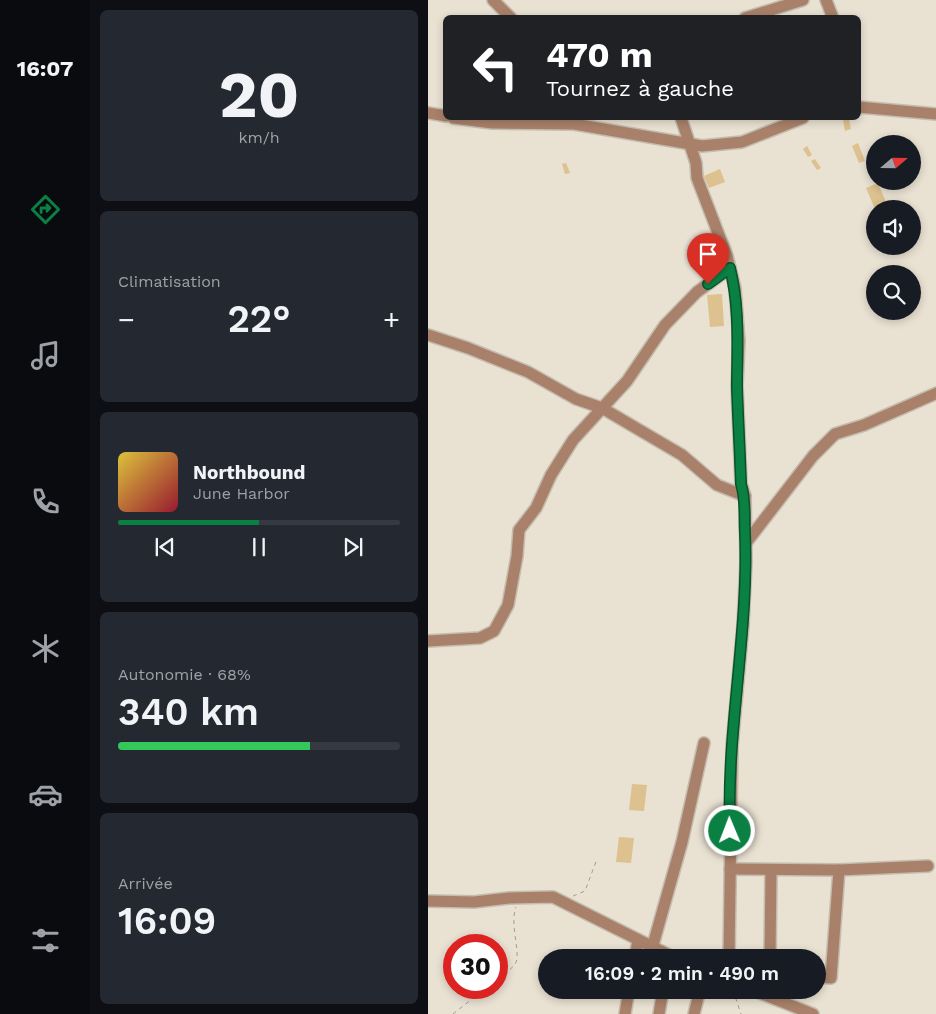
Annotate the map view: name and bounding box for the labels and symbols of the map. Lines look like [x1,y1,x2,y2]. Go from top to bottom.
north arrow [866,135,920,190]
pin [687,233,729,284]
position arrow [703,804,755,856]
speed limit sign: 30 [443,934,508,999]

